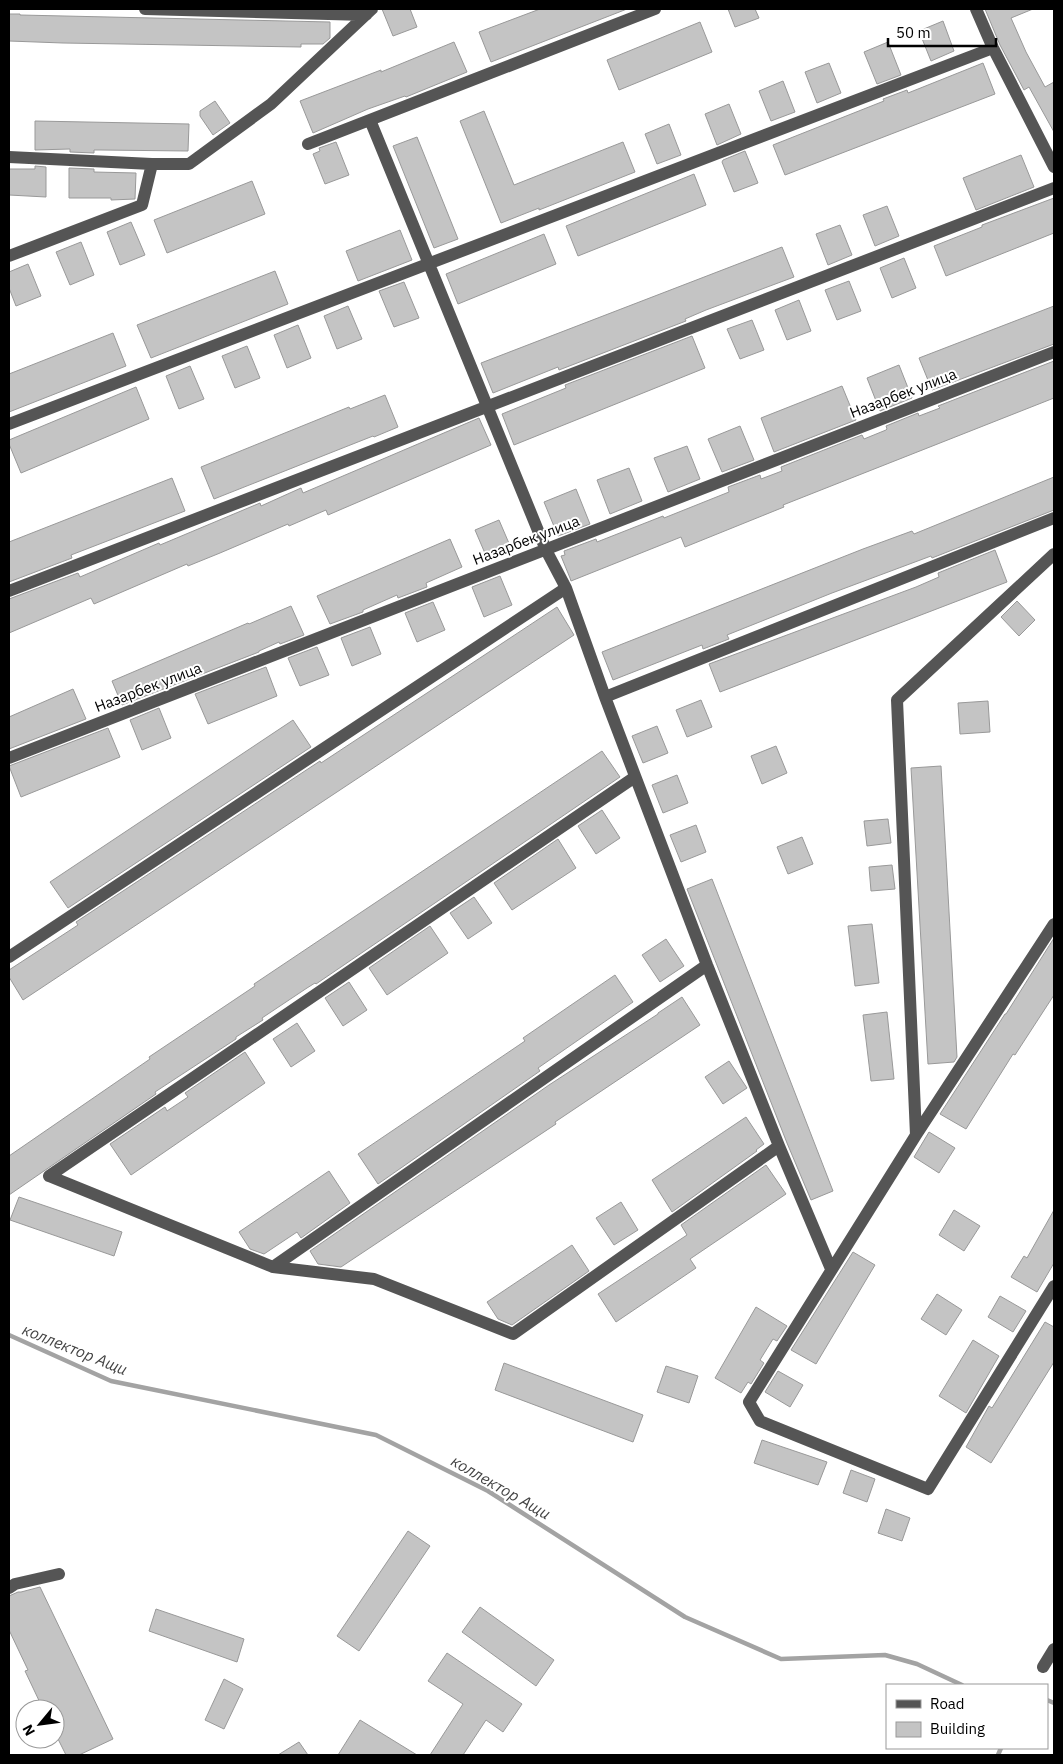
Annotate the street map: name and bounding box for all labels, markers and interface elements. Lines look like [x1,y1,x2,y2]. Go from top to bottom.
scale bar [888,15,996,47]
text: 50 m [896,23,931,42]
street label: Назарбек улица [847,364,959,422]
street label: Назарбек улица [470,511,582,569]
street label: Назарбек улица [92,658,204,716]
water label: коллектор Ащи [20,1319,130,1379]
water label: коллектор Ащи [448,1450,554,1524]
legend [886,1684,1048,1749]
text: Road [930,1694,965,1713]
north arrow [15,1699,65,1749]
text: Building [930,1719,985,1738]
text: N [18,1722,39,1739]

